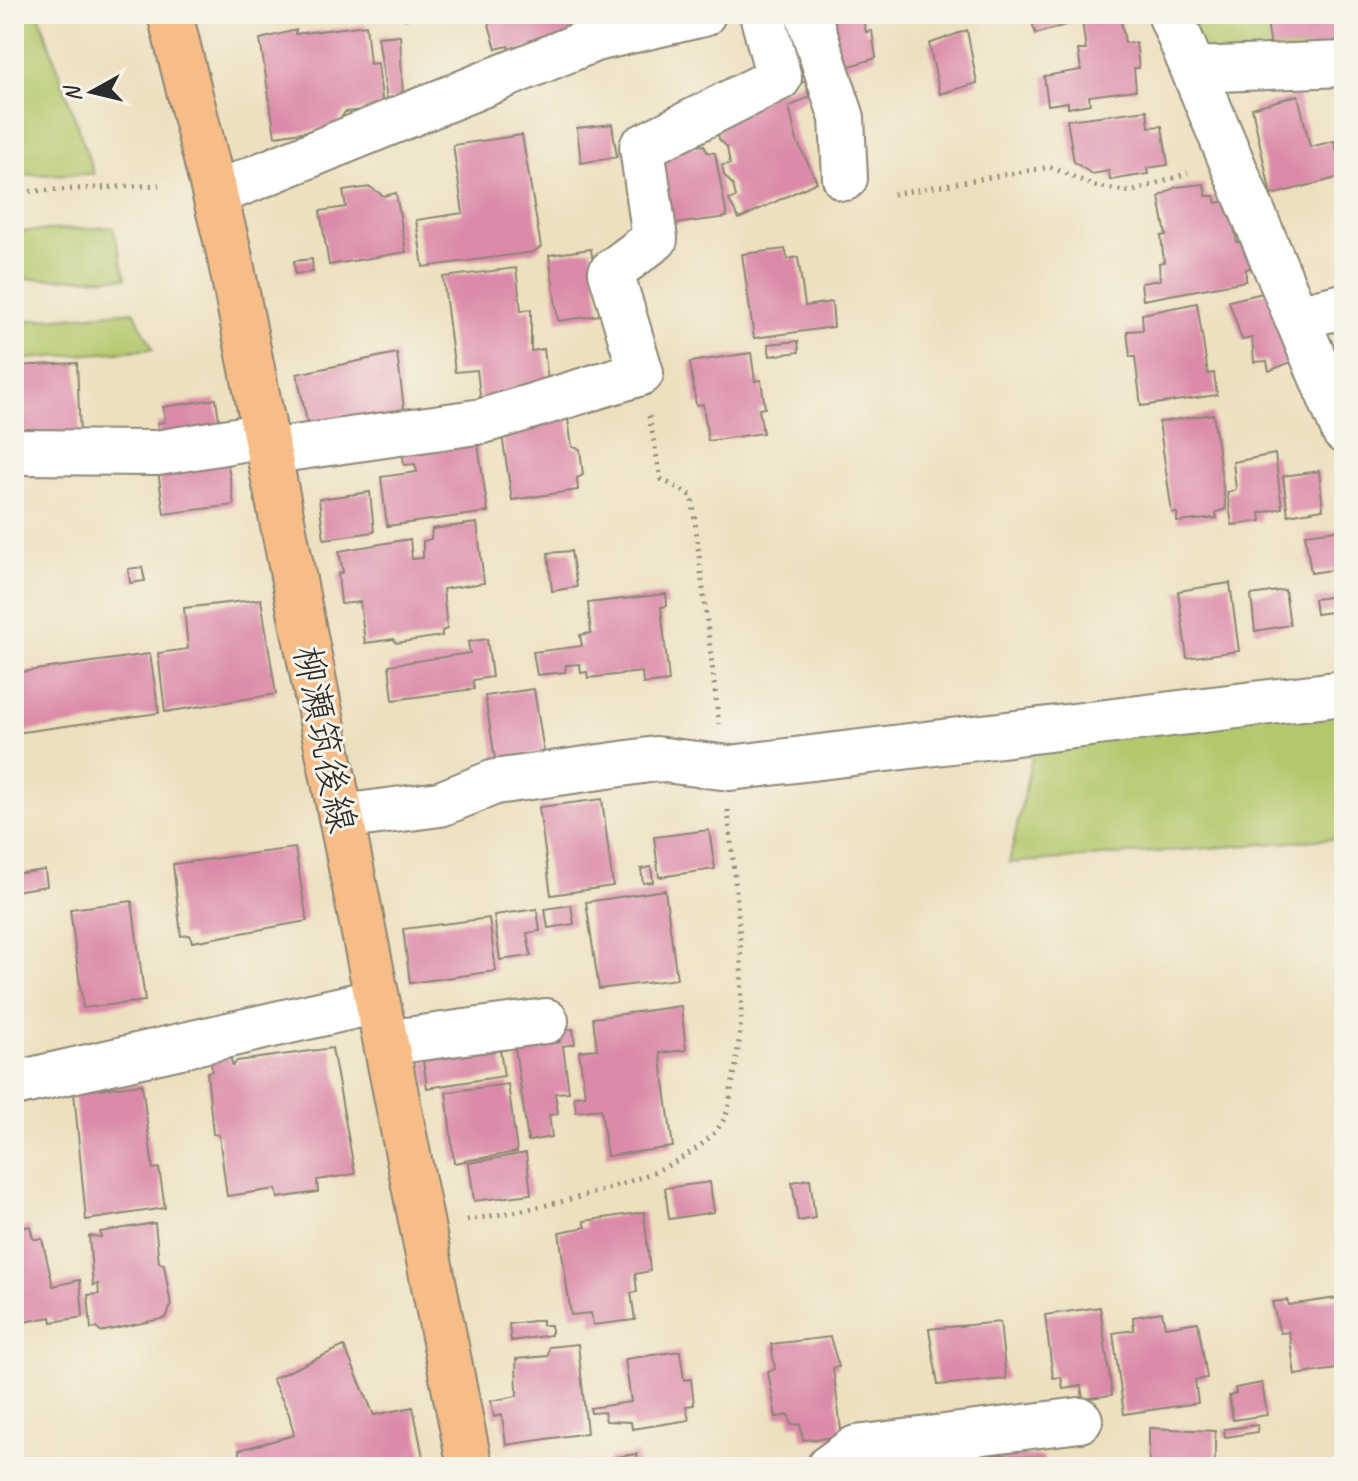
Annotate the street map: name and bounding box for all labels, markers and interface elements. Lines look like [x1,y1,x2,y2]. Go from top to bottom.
north arrow [52,52,132,132]
text: N [58,83,88,103]
street label: 柳瀬筑後線 [284,641,366,837]

